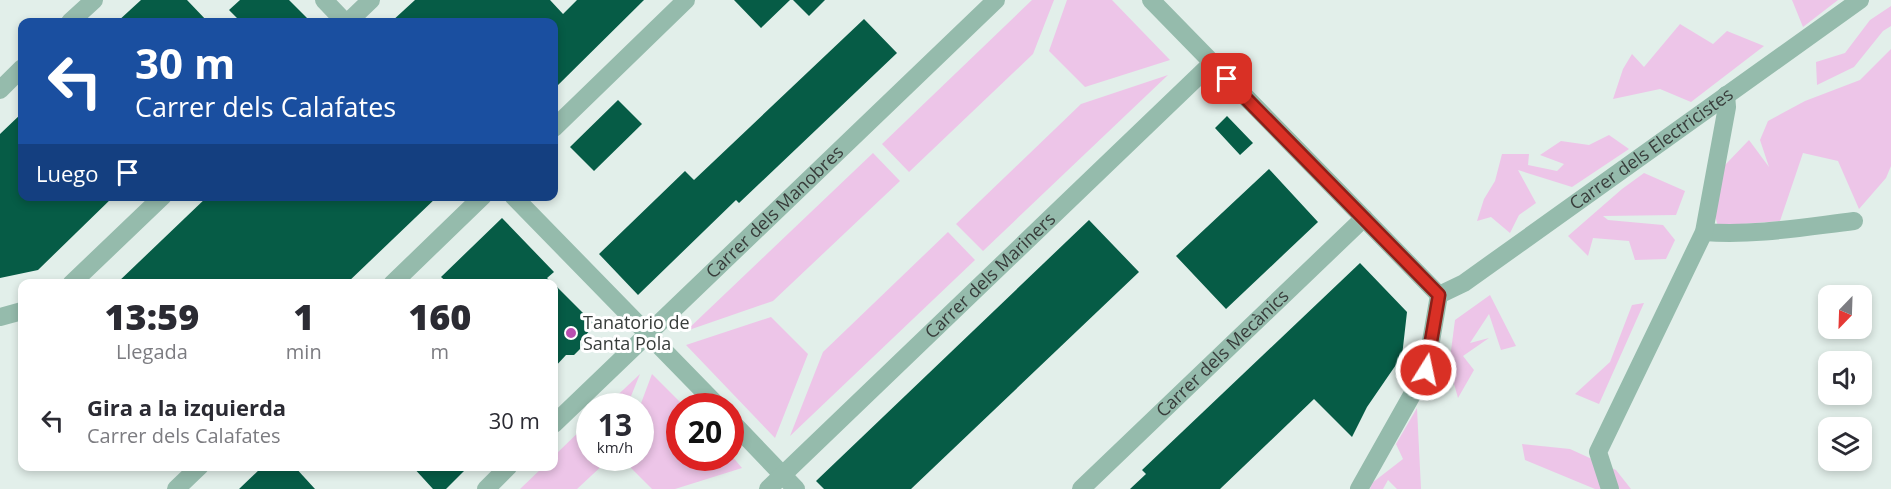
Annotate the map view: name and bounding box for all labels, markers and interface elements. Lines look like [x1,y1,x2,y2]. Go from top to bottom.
text: 30 m [135,34,235,91]
icon: left [36,42,114,120]
pin [1201,53,1252,104]
icon: arrive [1210,62,1243,95]
street label: Carrer dels Electricistes [1564,82,1737,215]
text: Carrer dels Calafates [135,88,396,125]
street label: Carrer dels Manobres [700,140,848,283]
icon: arrive [111,156,144,189]
text: Luego [36,158,99,188]
street label: Carrer dels Mariners [919,207,1060,343]
street label: Carrer dels Mecànics [1150,284,1293,422]
north arrow [1818,285,1872,339]
map controls [1818,285,1872,471]
text: 13:59 [105,292,199,341]
text: 1 [293,292,314,341]
text: 160 [408,292,471,341]
place label: Tanatorio de Santa Pola [583,310,690,355]
marker: Tanatorio de Santa Pola [564,326,578,340]
text: Llegada [116,338,188,365]
text: min [286,338,322,365]
text: m [431,338,449,365]
position arrow [1394,338,1458,402]
button: sound [1818,351,1872,405]
text: Gira a la izquierda [87,392,286,422]
speed limit sign: 20 [666,393,744,471]
icon: left [36,404,69,437]
text: 13 [598,404,632,445]
text: 30 m [489,405,540,435]
button: layers [1818,417,1872,471]
text: Carrer dels Calafates [87,422,281,449]
text: km/h [597,437,633,457]

